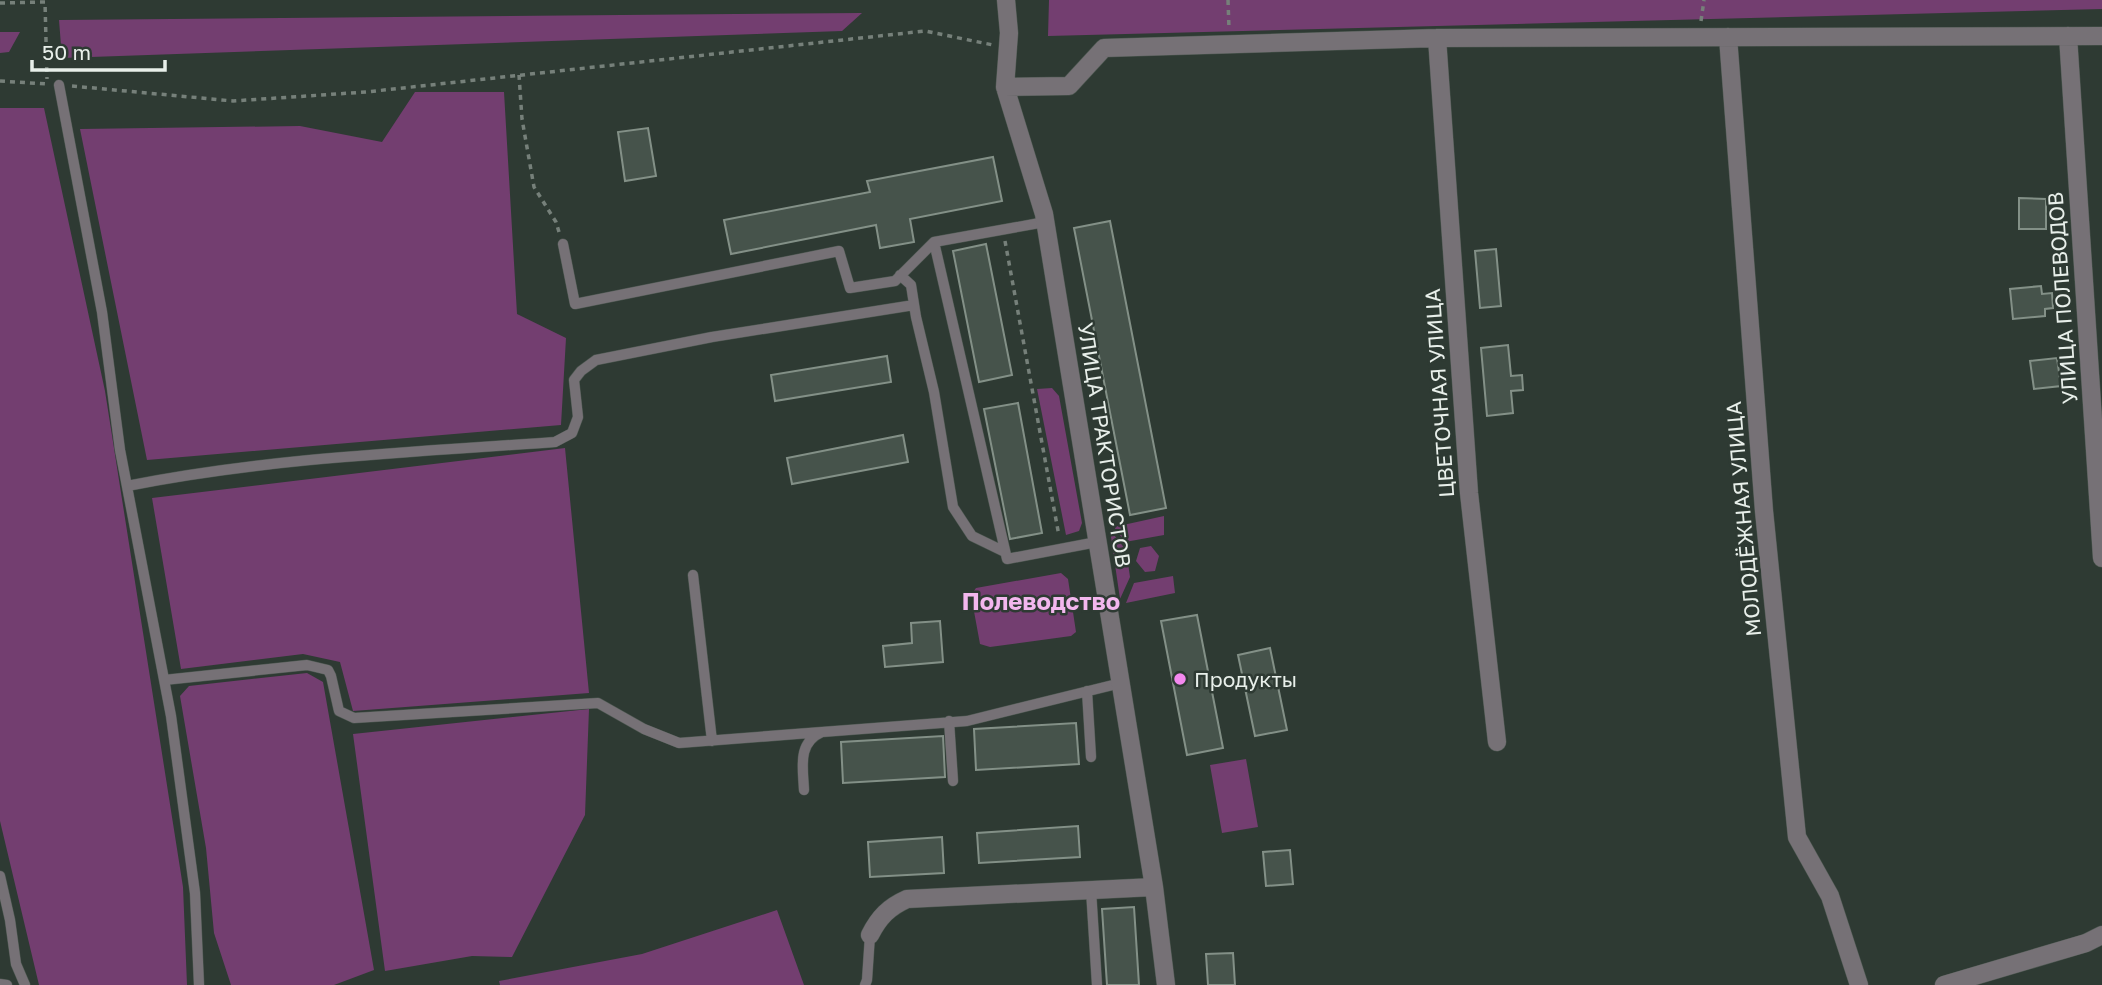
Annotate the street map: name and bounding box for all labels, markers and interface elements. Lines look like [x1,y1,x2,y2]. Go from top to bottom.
scale bar [32,28,164,72]
text: 50 m [42,39,91,65]
street label: УЛИЦА ПОЛЕВОДОВ [2042,191,2082,405]
street label: ЦВЕТОЧНАЯ УЛИЦА [1419,288,1459,498]
street label: УЛИЦА ТРАКТОРИСТОВ [1073,321,1137,569]
street label: МОЛОДЁЖНАЯ УЛИЦА [1720,400,1766,638]
district label: Полеводство [962,586,1120,615]
place label: Продукты [1194,666,1297,692]
marker: Продукты [1172,671,1188,687]

